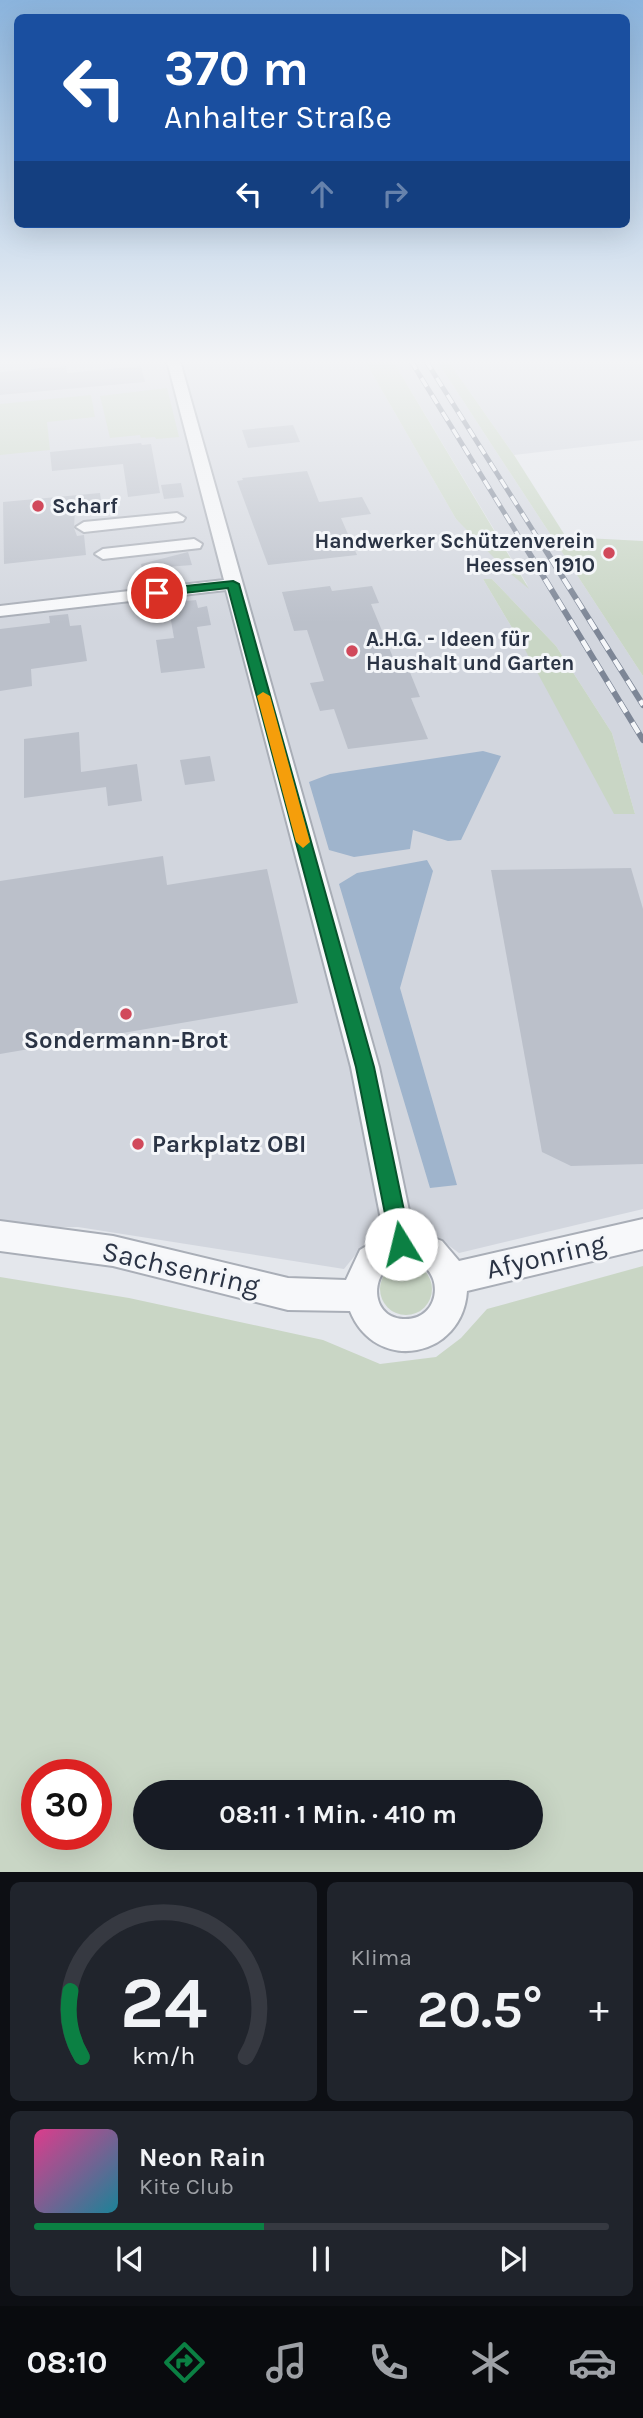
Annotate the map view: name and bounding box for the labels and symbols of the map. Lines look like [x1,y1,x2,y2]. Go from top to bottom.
place label: Scharf [52,494,118,518]
marker: Scharf [30,498,46,514]
place label: Handwerker Schützenverein Heessen 1910 [315,529,595,577]
marker: Handwerker Schützenverein Heessen 1910 [601,545,617,561]
pin [127,563,187,623]
place label: A.H.G. - Ideen für Haushalt und Garten [366,627,574,675]
marker: A.H.G. - Ideen für Haushalt und Garten [344,643,360,659]
marker: Sondermann-Brot [118,1006,134,1022]
place label: Sondermann-Brot [24,1026,228,1054]
place label: Parkplatz OBI [152,1130,306,1158]
marker: Parkplatz OBI [130,1136,146,1152]
position arrow [364,1207,438,1281]
street label: Afyonring [483,1226,609,1286]
street label: Sachsenring [99,1234,263,1302]
speed limit sign: 30 [21,1759,112,1850]

